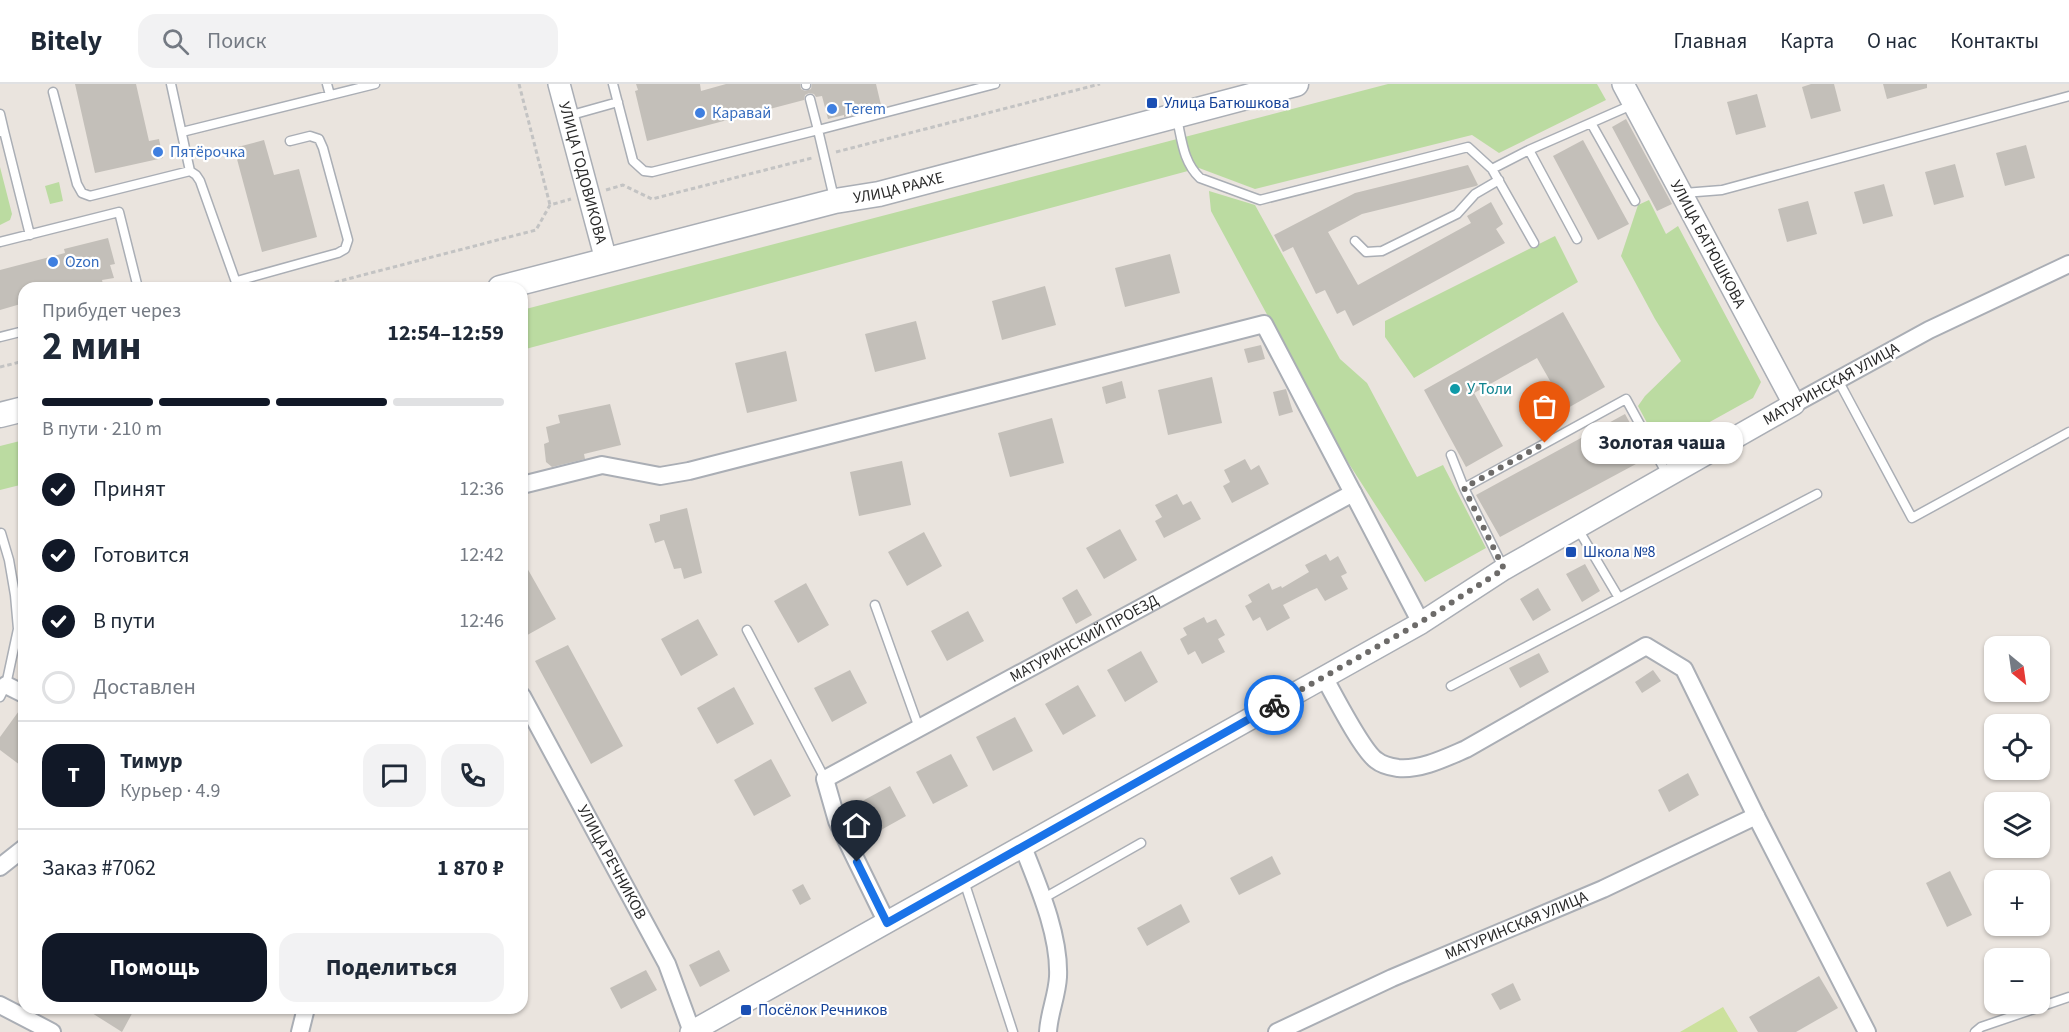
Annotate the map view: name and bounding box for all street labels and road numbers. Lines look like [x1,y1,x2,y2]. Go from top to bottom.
street label: УЛИЦА ГОДОВИКОВА [553,99,612,247]
street label: УЛИЦА РААХЕ [852,166,946,209]
street label: УЛИЦА БАТЮШКОВА [1665,176,1751,312]
street label: МАТУРИНСКАЯ УЛИЦА [1759,337,1903,431]
street label: МАТУРИНСКИЙ ПРОЕЗД [1006,589,1162,688]
street label: УЛИЦА РЕЧНИКОВ [572,801,652,923]
street label: МАТУРИНСКАЯ УЛИЦА [1442,886,1591,965]

